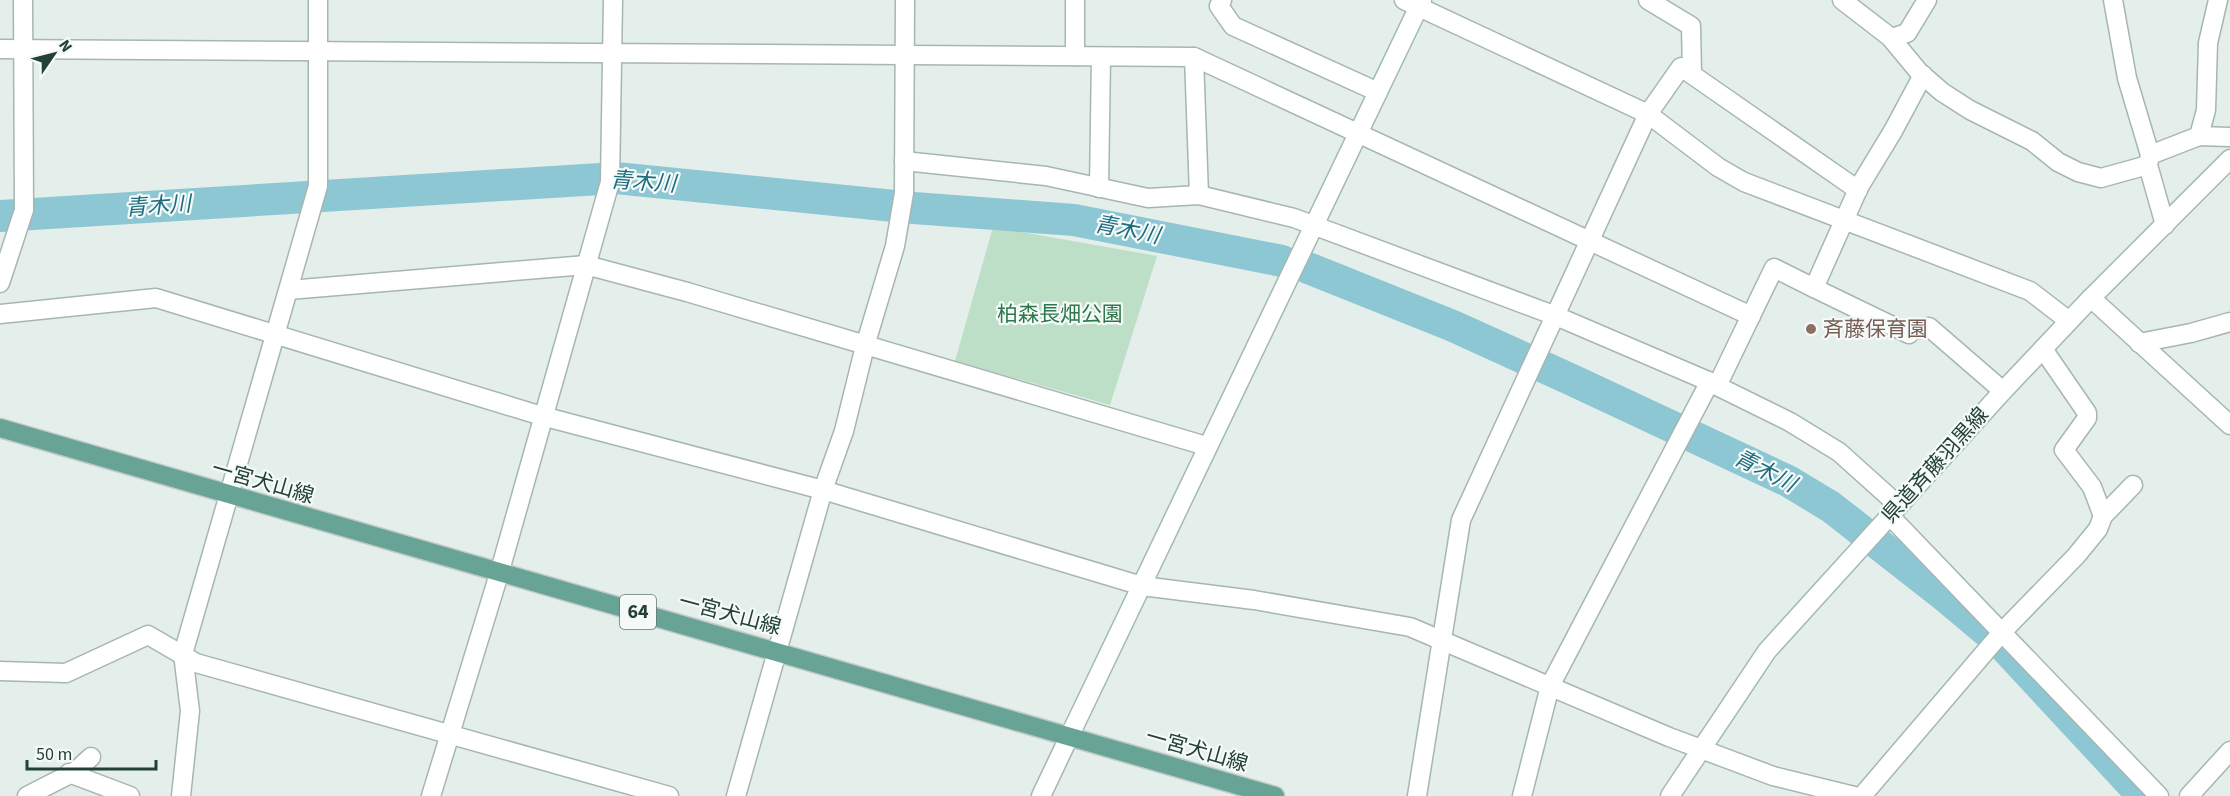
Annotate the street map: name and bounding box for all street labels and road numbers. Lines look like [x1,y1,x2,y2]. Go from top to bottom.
street label: 県道斉藤羽黒線 [1875,400,1995,530]
street label: 一宮犬山線 [208,453,318,511]
street label: 一宮犬山線 [675,586,785,642]
road number: 64 [620,595,656,629]
street label: 一宮犬山線 [1142,721,1252,779]

